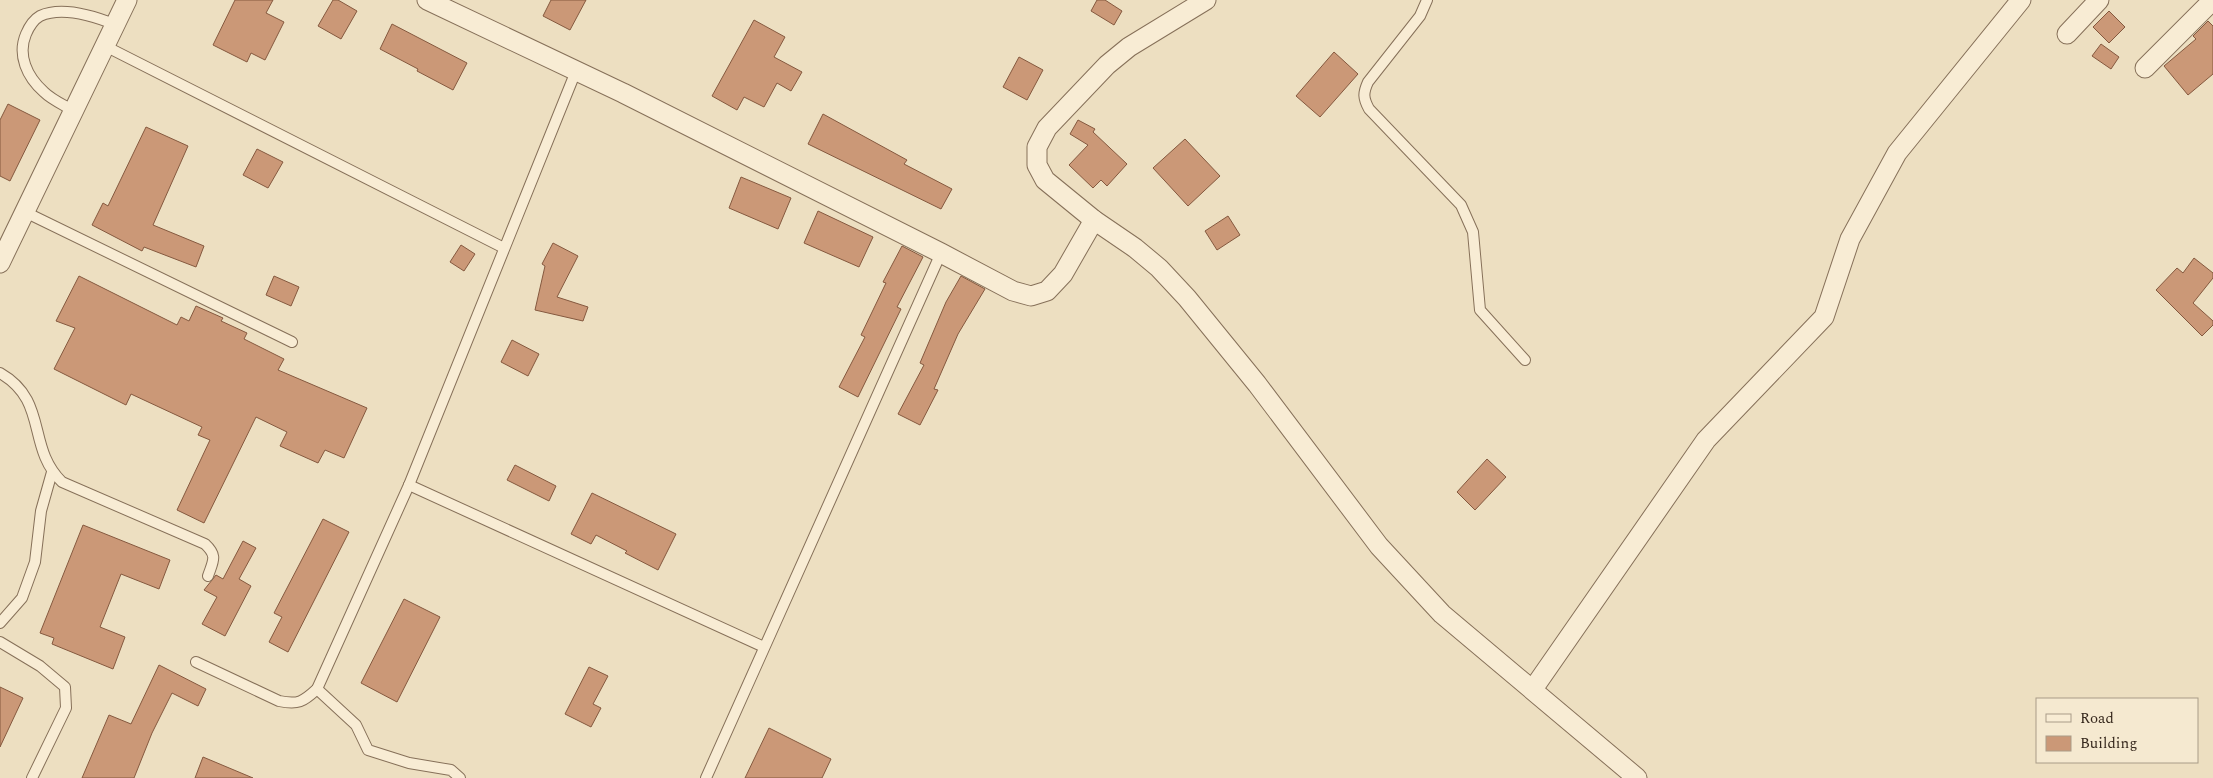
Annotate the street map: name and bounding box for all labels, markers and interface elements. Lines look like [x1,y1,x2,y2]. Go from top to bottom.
legend [2036,698,2198,763]
text: Road [2080,707,2114,730]
text: Building [2080,732,2137,755]

